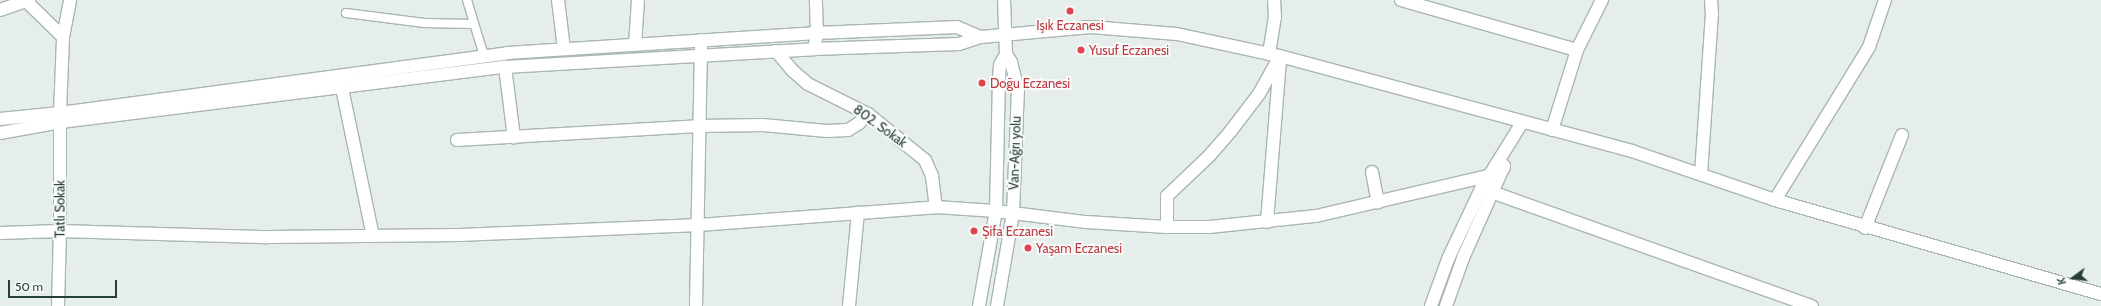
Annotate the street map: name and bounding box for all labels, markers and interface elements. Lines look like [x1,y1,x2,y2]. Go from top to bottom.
marker: Işık Eczanesi [1065,6,1075,16]
place label: Işık Eczanesi [1036,17,1104,33]
place label: Yusuf Eczanesi [1089,42,1169,58]
marker: Yusuf Eczanesi [1076,45,1086,55]
place label: Doğu Eczanesi [990,75,1070,91]
marker: Doğu Eczanesi [977,78,987,88]
street label: 802. Sokak [850,101,910,151]
street label: Van-Ağrı yolu [1006,116,1024,190]
street label: Tatlı Sokak [52,180,68,238]
place label: Şifa Eczanesi [982,223,1053,239]
marker: Şifa Eczanesi [969,226,979,236]
place label: Yaşam Eczanesi [1036,240,1122,256]
marker: Yaşam Eczanesi [1023,243,1033,253]
north arrow [2053,258,2093,298]
scale bar [10,272,119,298]
text: K [2054,276,2069,286]
text: 50 m [15,279,43,294]

